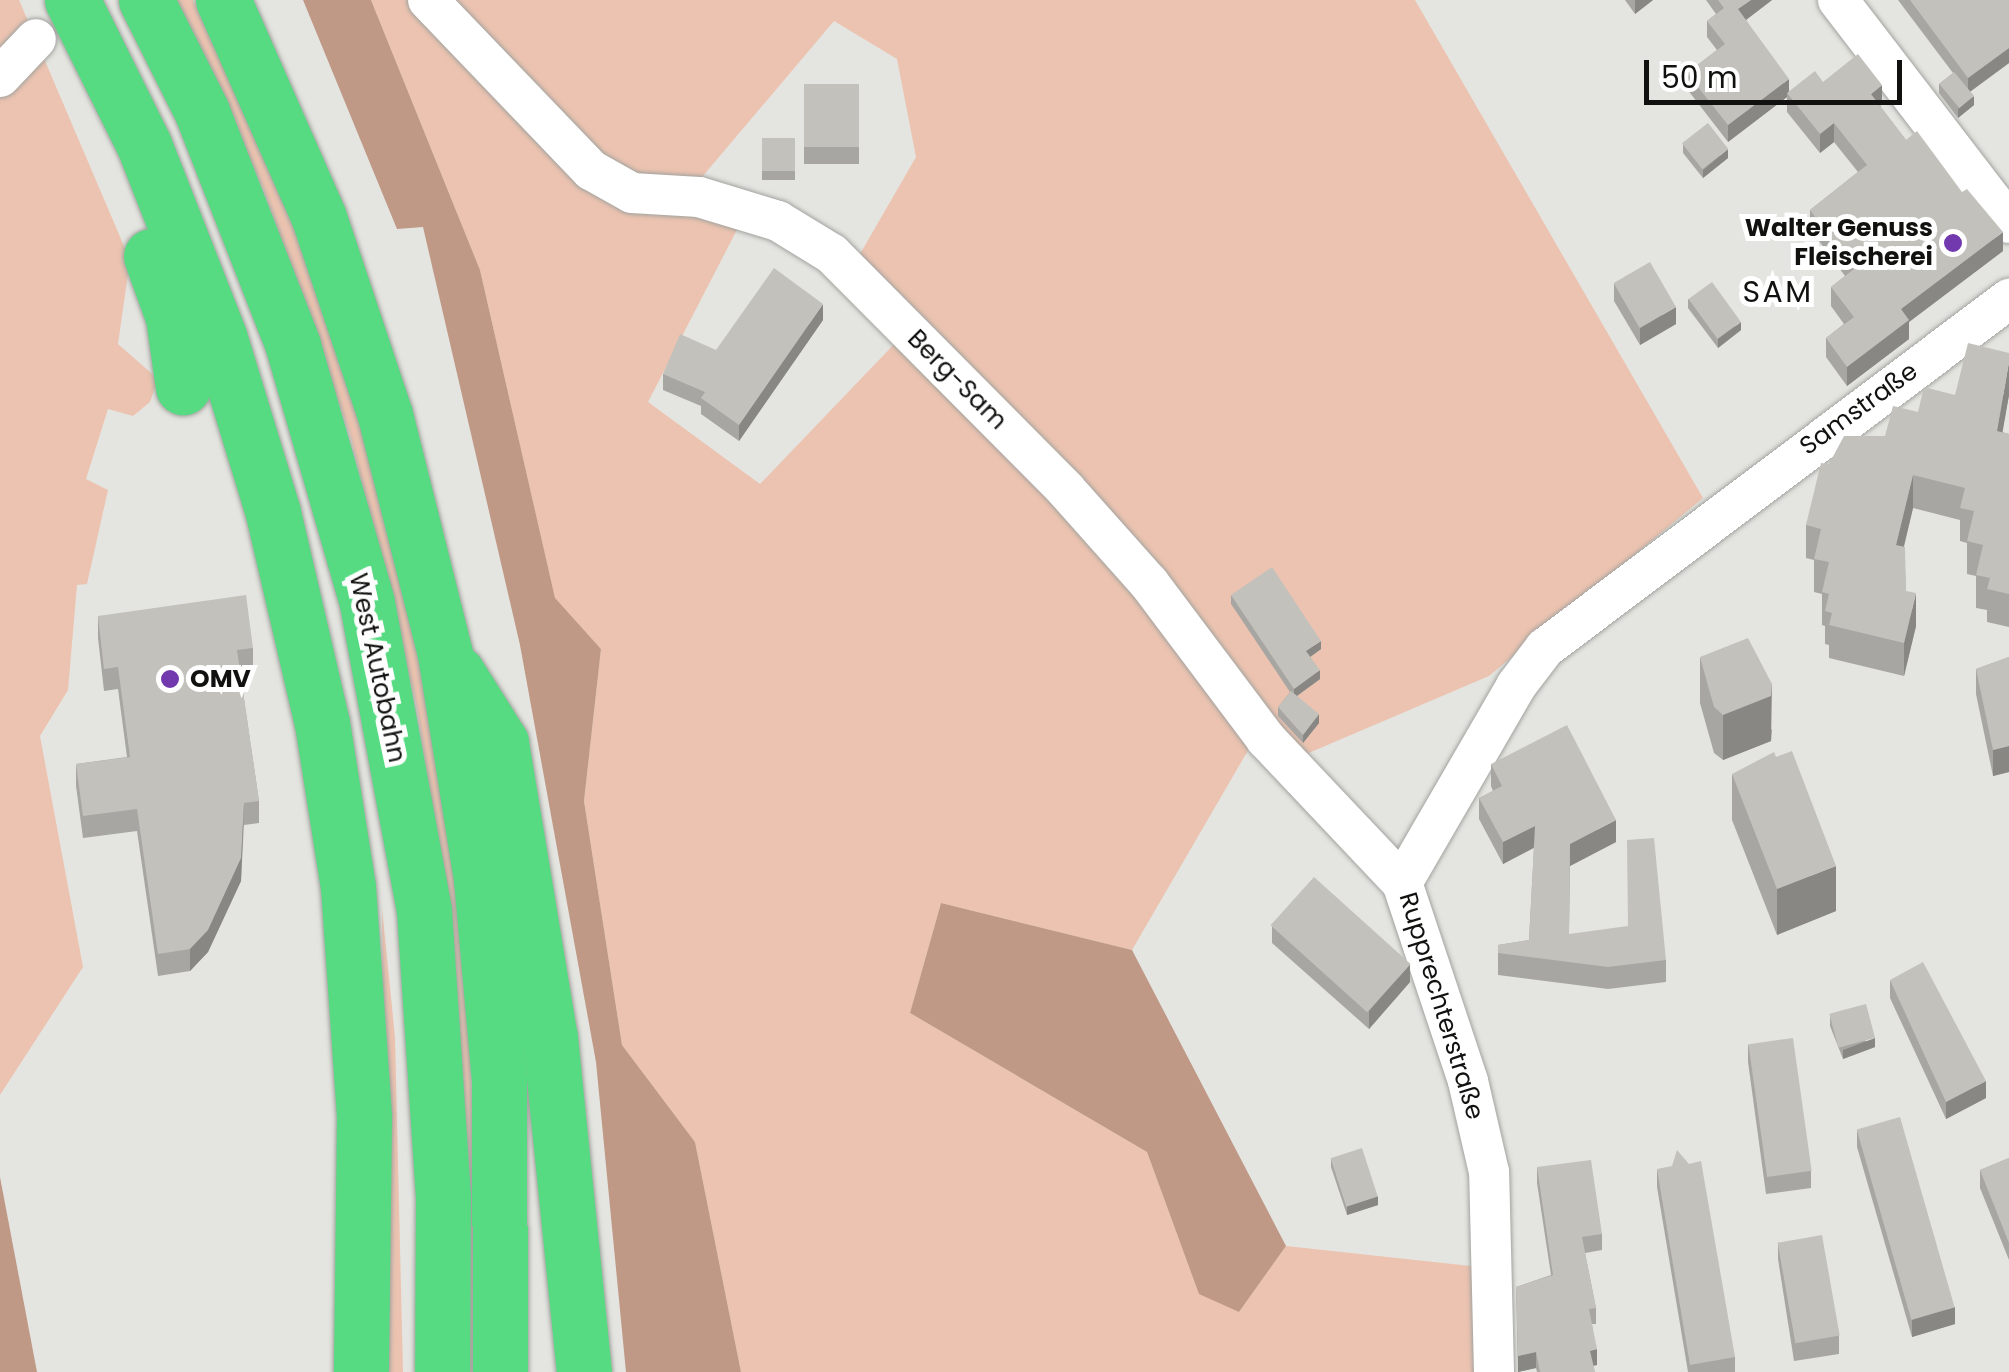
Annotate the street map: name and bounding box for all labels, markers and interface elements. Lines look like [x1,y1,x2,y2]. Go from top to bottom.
scale bar [1649,40,1906,102]
text: 50 m [1661,56,1738,99]
place label: Walter Genuss Fleischerei [1745,214,1933,273]
marker: Walter Genuss Fleischerei [1942,232,1964,254]
district label: SAM [1742,274,1814,310]
street label: Berg-Sam [901,324,1013,436]
street label: Samstraße [1794,356,1924,462]
street label: West Autobahn [342,571,412,765]
place label: OMV [190,664,251,694]
marker: OMV [159,668,181,690]
street label: Rupprechterstraße [1392,889,1490,1123]

